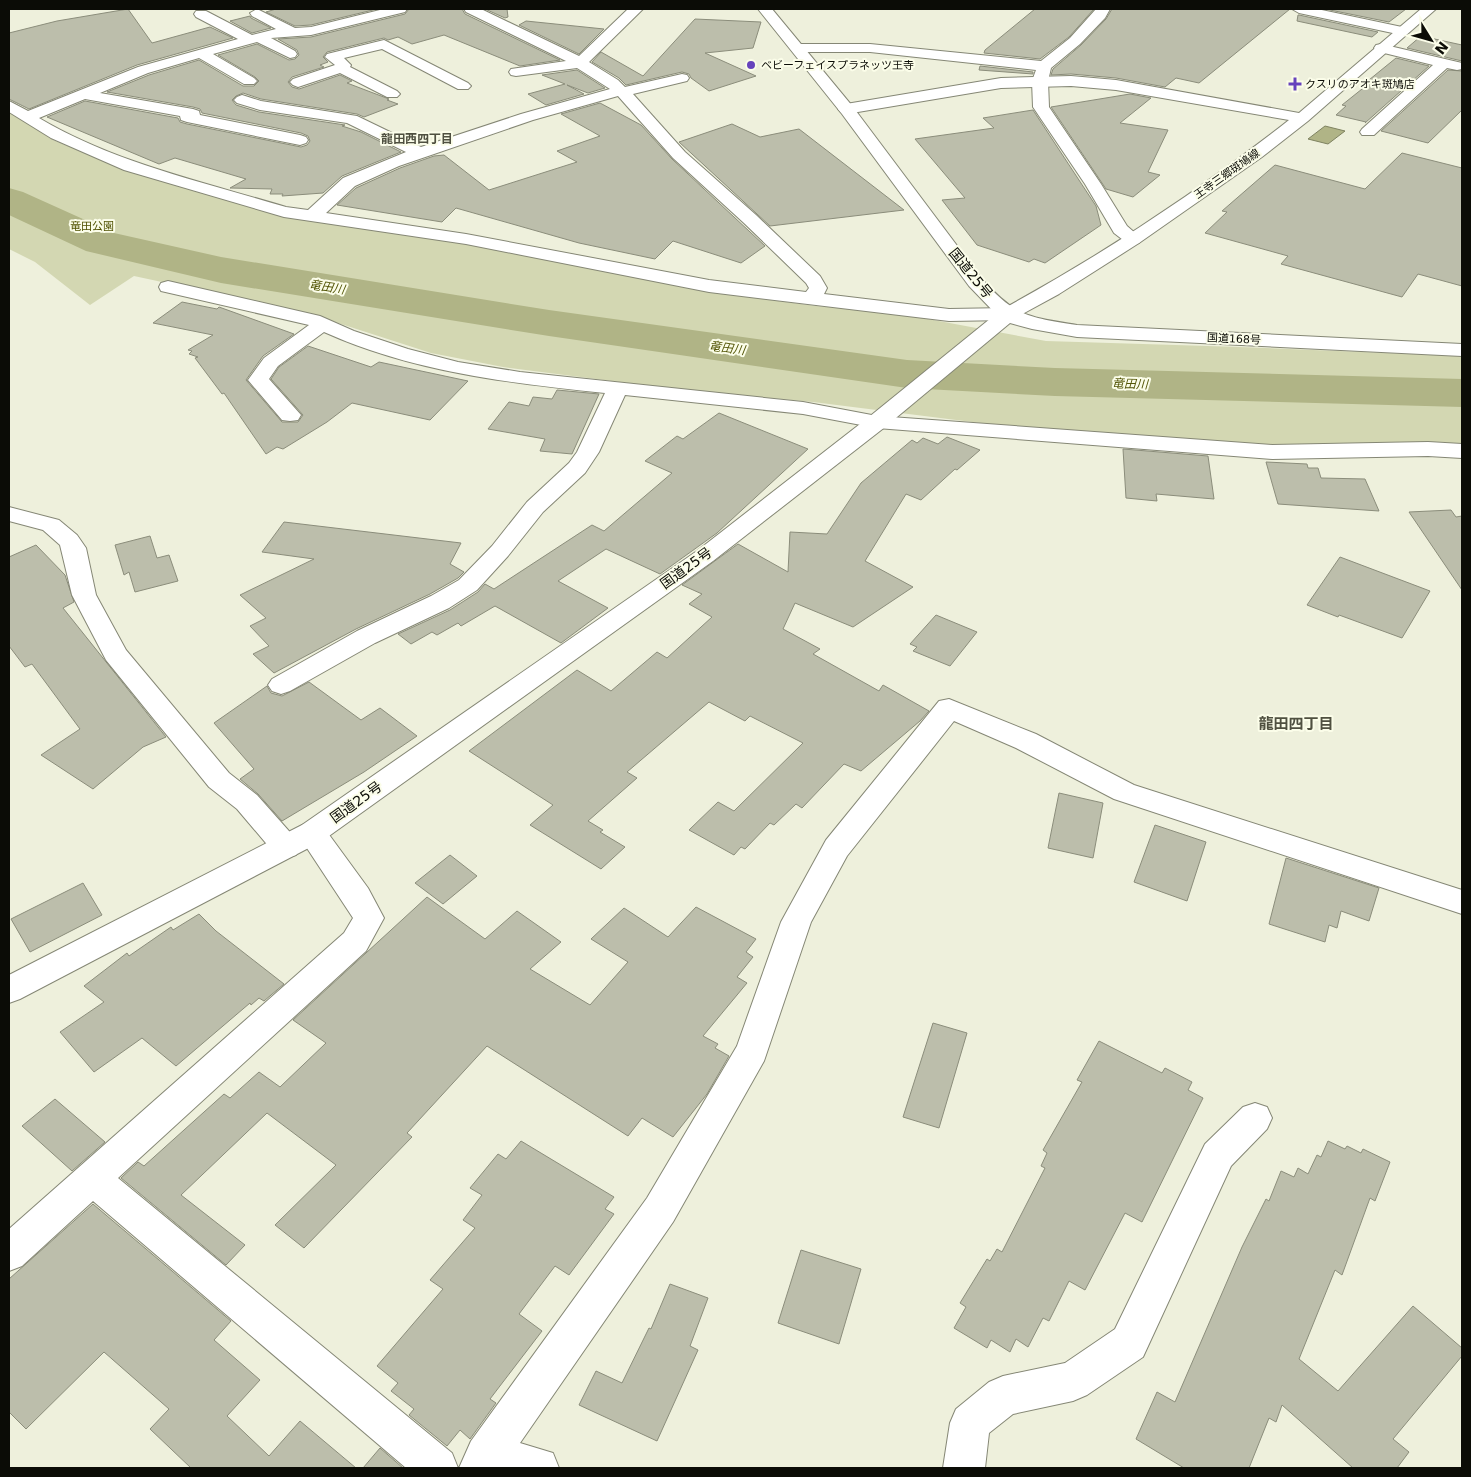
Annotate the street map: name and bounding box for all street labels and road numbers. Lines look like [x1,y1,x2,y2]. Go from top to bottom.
street label: 王寺三郷斑鳩線 [1192,147,1262,201]
street label: 国道25号 [946,245,996,301]
street label: 国道168号 [1207,331,1261,347]
street label: 国道25号 [657,544,715,592]
street label: 国道25号 [327,778,385,826]

